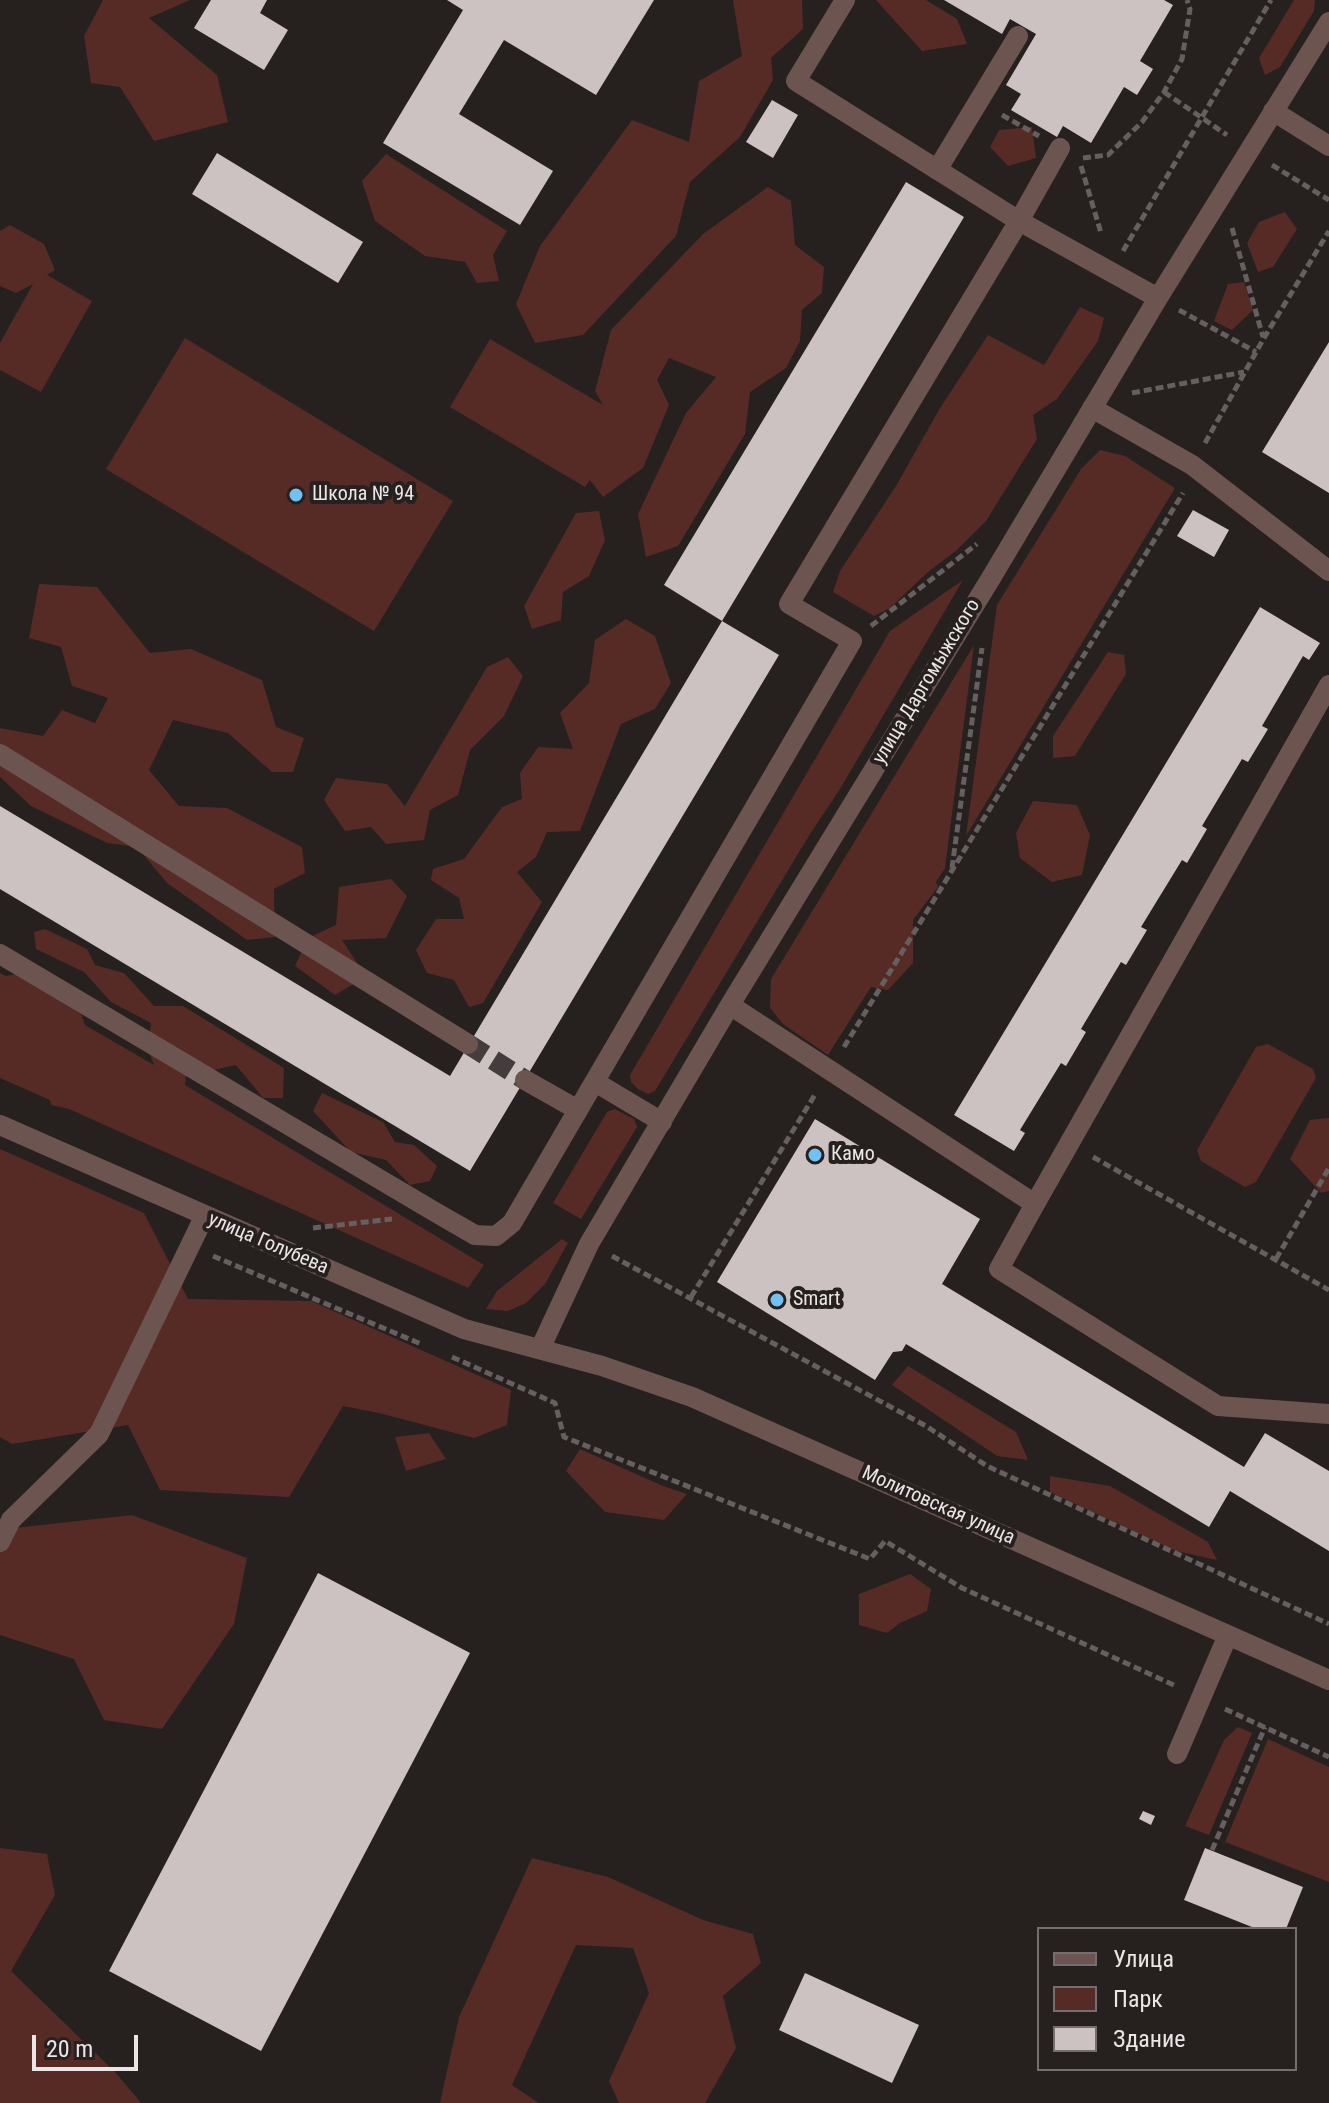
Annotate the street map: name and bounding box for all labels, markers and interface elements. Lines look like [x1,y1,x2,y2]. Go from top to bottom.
place label: Школа № 94 [312,483,414,507]
marker: Школа № 94 [287,486,305,504]
street label: улица Даргомыжского [868,595,986,769]
place label: Камо [831,1143,875,1167]
marker: Камо [806,1146,824,1164]
street label: улица Голубева [204,1208,332,1280]
place label: Smart [793,1288,841,1312]
marker: Smart [768,1291,786,1309]
street label: Молитовская улица [858,1462,1018,1550]
legend [1037,1927,1297,2071]
text: Улица [1113,1945,1174,1973]
text: Парк [1113,1985,1163,2013]
scale bar [36,2019,142,2069]
text: Здание [1113,2025,1185,2053]
text: 20 m [46,2035,93,2063]

